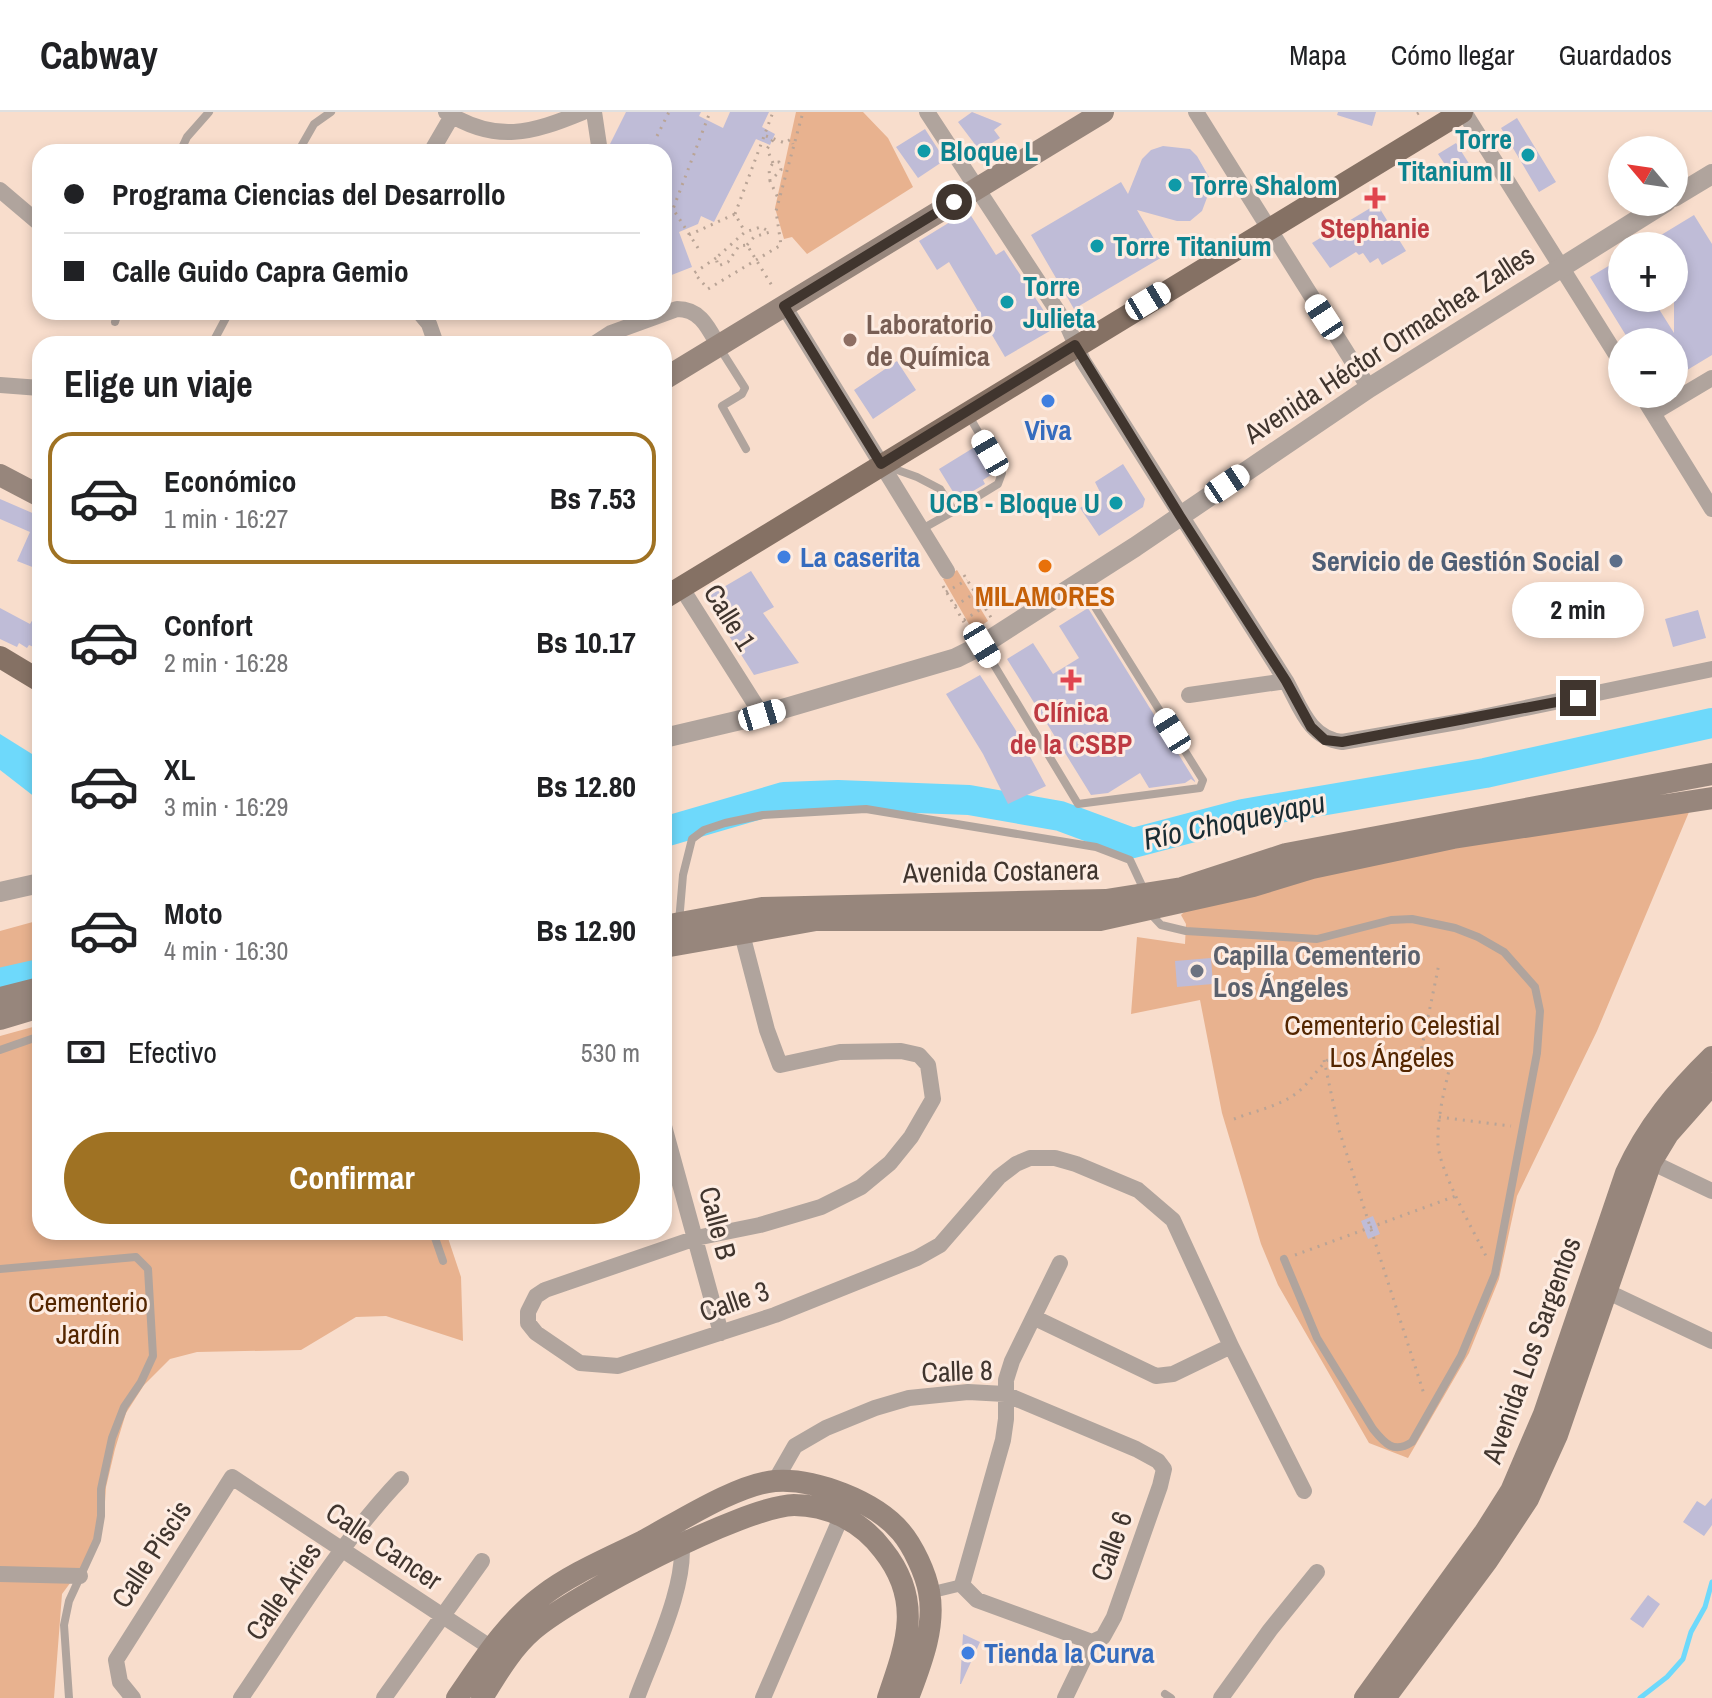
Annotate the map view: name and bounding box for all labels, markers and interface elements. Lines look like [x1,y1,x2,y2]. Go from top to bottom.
text: Cabway [40,30,158,81]
text: Mapa [1289,36,1347,74]
text: Cómo llegar [1391,36,1514,74]
text: Guardados [1558,36,1672,74]
place label: Torre Titanium II [1398,120,1512,190]
place label: Bloque L [940,132,1038,170]
north arrow [1608,136,1688,216]
map controls [1608,136,1688,408]
marker: Bloque L [915,142,933,160]
marker: Torre Titanium II [1519,146,1537,164]
place label: Torre Shalom [1191,166,1337,204]
text: Programa Ciencias del Desarrollo [112,174,506,214]
marker: Torre Shalom [1166,176,1184,194]
route start [936,184,972,220]
marker: Stephanie [1366,189,1384,207]
place label: Stephanie [1320,209,1430,247]
place label: Torre Titanium [1113,227,1272,265]
button: + [1608,232,1688,312]
street label: Avenida Héctor Ormachea Zalles [1236,236,1542,453]
marker: Torre Titanium [1088,237,1106,255]
text: Calle Guido Capra Gemio [112,251,409,291]
place label: Torre Julieta [1023,267,1096,337]
car [1121,278,1175,324]
car [1301,290,1347,344]
marker: Torre Julieta [998,293,1016,311]
place label: Laboratorio de Química [866,305,994,375]
button: − [1608,328,1688,408]
marker: Laboratorio de Química [841,331,859,349]
text: Elige un viaje [64,360,253,408]
marker: Viva [1039,392,1057,410]
place label: Viva [1025,411,1072,449]
car [968,426,1012,480]
text: Económico [164,461,297,501]
car [1200,461,1254,507]
icon: car [68,462,140,534]
text: Bs 7.53 [550,478,636,518]
place label: UCB - Bloque U [929,484,1100,522]
marker: UCB - Bloque U [1107,494,1125,512]
text: 1 min · 16:27 [164,501,288,536]
place label: La caserita [800,538,920,576]
place label: Servicio de Gestión Social [1312,542,1600,580]
marker: La caserita [775,548,793,566]
marker: Servicio de Gestión Social [1607,552,1625,570]
marker: MILAMORES [1036,557,1054,575]
street label: Calle 1 [695,577,765,658]
place label: MILAMORES [975,577,1115,615]
callout: 2 min [1512,582,1644,638]
text: 2 min [1550,592,1606,627]
text: Confort [164,605,253,645]
icon: car [68,606,140,678]
car [959,618,1005,672]
text: Bs 10.17 [536,622,636,662]
text: 2 min · 16:28 [164,645,288,680]
marker: Clínica de la CSBP [1060,669,1082,691]
route end [1560,680,1596,716]
place label: Clínica de la CSBP [1010,693,1132,763]
car [736,697,788,733]
car [1149,704,1195,758]
text: XL [164,749,195,789]
icon: car [68,750,140,822]
text: Bs 12.80 [536,766,636,806]
water label: Río Choqueyapu [1140,781,1329,859]
text: 3 min · 16:29 [164,789,288,824]
street label: Avenida Costanera [902,850,1100,892]
text: Moto [164,893,223,933]
icon: car [68,894,140,966]
text: Bs 12.90 [536,910,636,950]
text: 4 min · 16:30 [164,933,288,968]
place label: Capilla Cementerio Los Ángeles [1213,936,1421,1006]
marker: Capilla Cementerio Los Ángeles [1188,962,1206,980]
park label: Cementerio Celestial Los Ángeles [1284,1006,1500,1076]
icon: cash [64,1030,108,1074]
text: Efectivo [128,1032,217,1072]
text: 530 m [581,1035,640,1070]
button: Confirmar [64,1132,640,1224]
street label: Calle B [690,1182,746,1264]
street label: Avenida Los Sargentos [1472,1232,1590,1469]
street label: Calle 3 [694,1271,774,1331]
park label: Cementerio Jardín [28,1283,148,1353]
street label: Calle 8 [921,1351,993,1391]
street label: Calle Piscis [102,1493,200,1615]
street label: Calle Cancer [318,1493,450,1599]
street label: Calle 6 [1081,1506,1141,1586]
street label: Calle Aries [236,1534,330,1648]
place label: Tienda la Curva [984,1634,1155,1672]
marker: Tienda la Curva [959,1644,977,1662]

